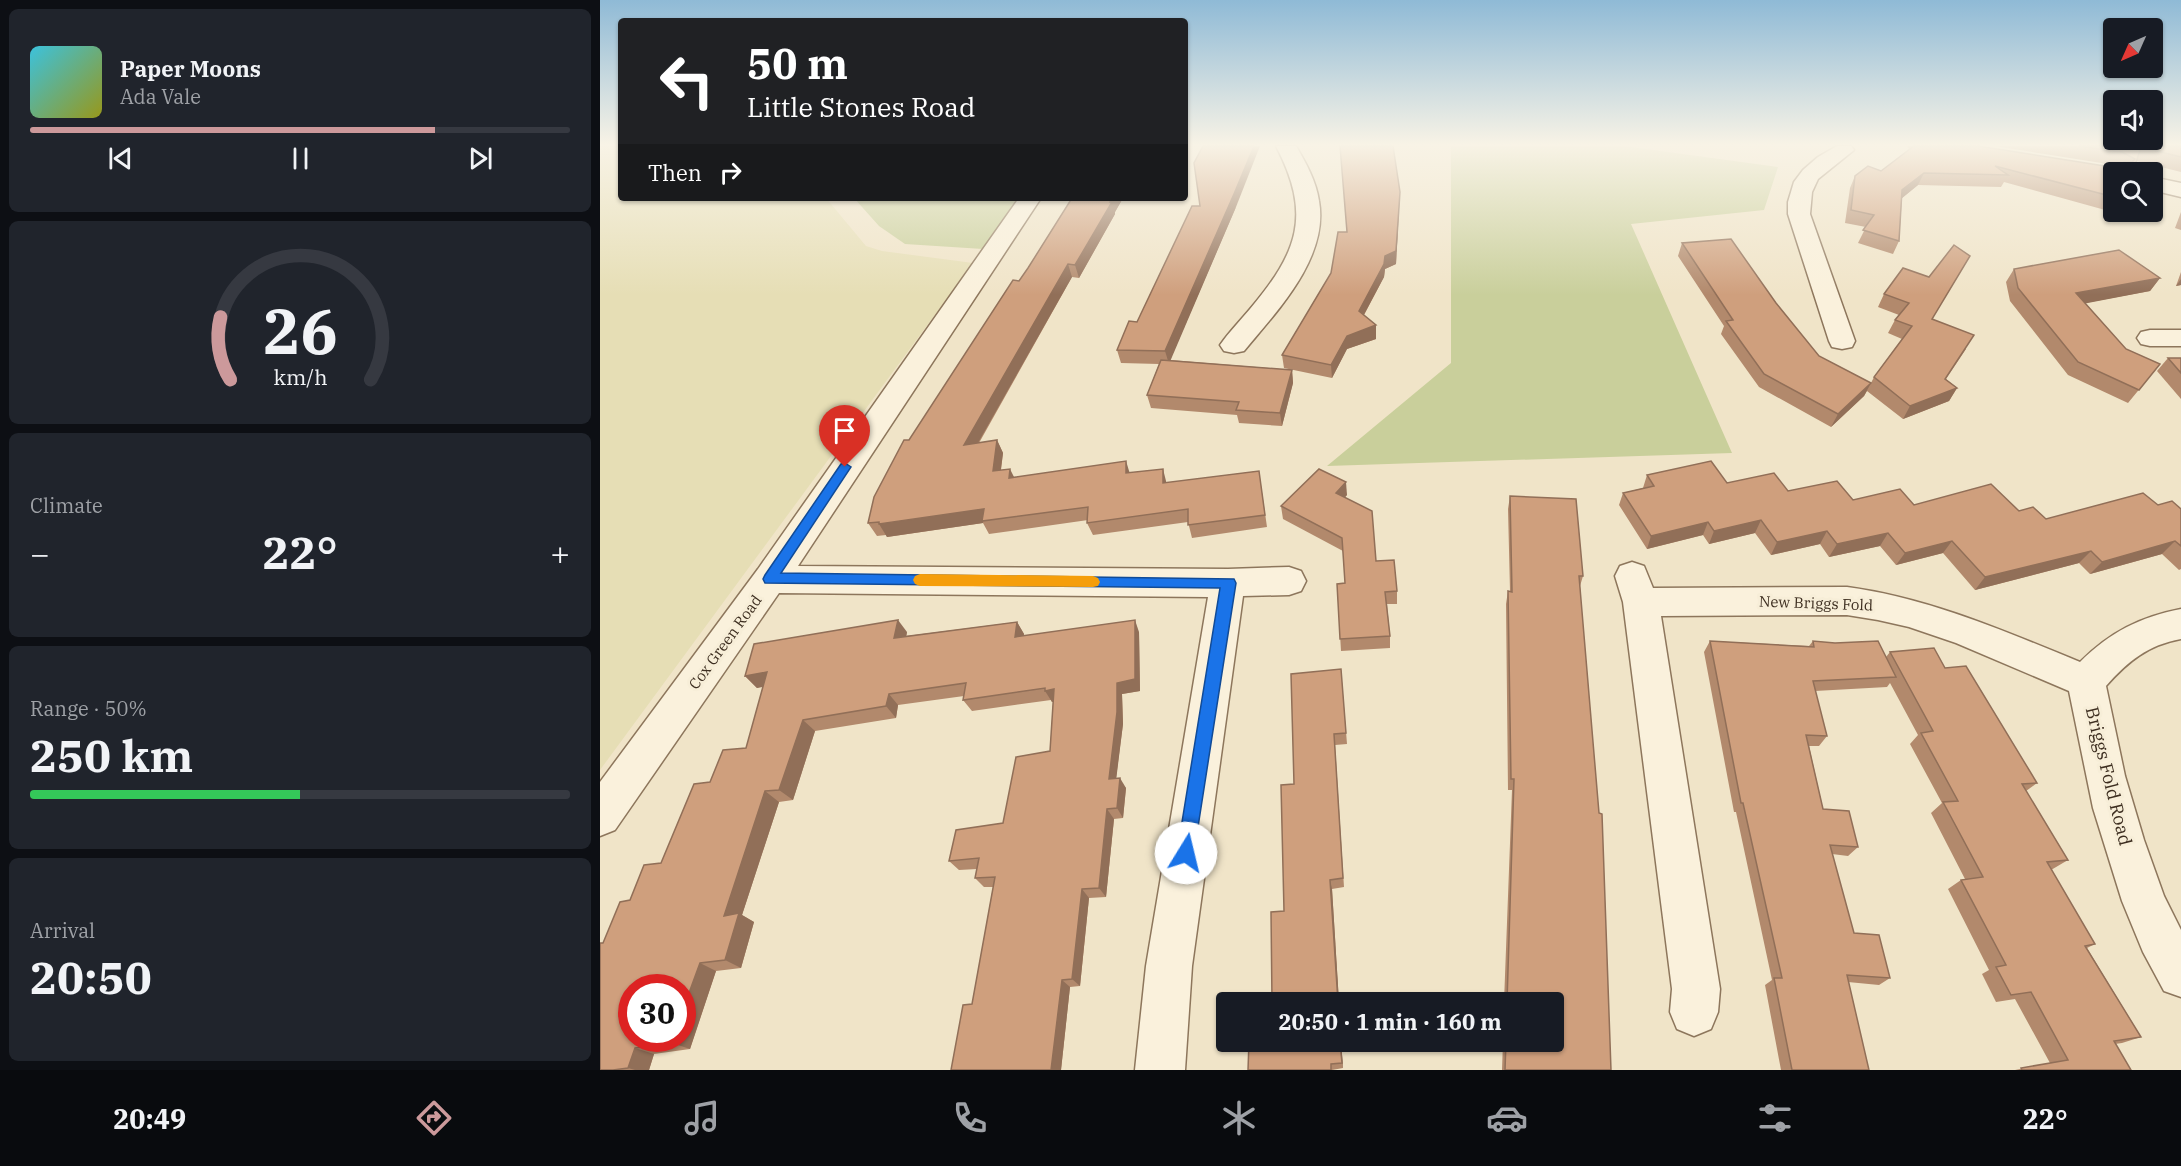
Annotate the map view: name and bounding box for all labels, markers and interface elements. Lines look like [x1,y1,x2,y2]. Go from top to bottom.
north arrow [2103,18,2163,78]
map controls [2103,18,2163,222]
text: 50 m [747,36,848,91]
icon: left [648,42,726,120]
text: Paper Moons [120,54,261,83]
text: Ada Vale [120,83,201,110]
text: Little Stones Road [747,89,975,124]
button: sound [2103,90,2163,150]
icon: previous [104,142,137,175]
icon: pause [284,142,317,175]
icon: next [464,142,497,175]
icon: right [714,156,747,189]
text: Then [648,158,702,187]
button: search [2103,162,2163,222]
text: 26 [263,290,337,371]
text: km/h [273,363,327,391]
pin [819,405,870,467]
icon: arrive [828,414,861,447]
text: Climate [30,492,103,519]
text: 22° [262,523,338,581]
text: − [30,532,50,575]
text: + [550,532,570,575]
street label: Cox Green Road [684,591,766,693]
street label: New Briggs Fold [1759,592,1873,614]
text: Range · 50% [30,695,147,722]
street label: Briggs Fold Road [2081,704,2137,848]
text: 250 km [30,726,193,784]
position arrow [1154,821,1218,885]
text: Arrival [30,917,95,944]
text: 20:50 [30,948,152,1006]
speed limit sign: 30 [618,974,696,1052]
text: 20:50 · 1 min · 160 m [1278,1007,1502,1036]
icon: directions [413,1097,455,1139]
icon: music [681,1097,723,1139]
icon: phone [949,1097,991,1139]
icon: climate [1218,1097,1260,1139]
icon: car [1486,1097,1528,1139]
icon: filters [1754,1097,1796,1139]
text: 20:49 [113,1101,186,1136]
text: 22° [2023,1101,2068,1136]

